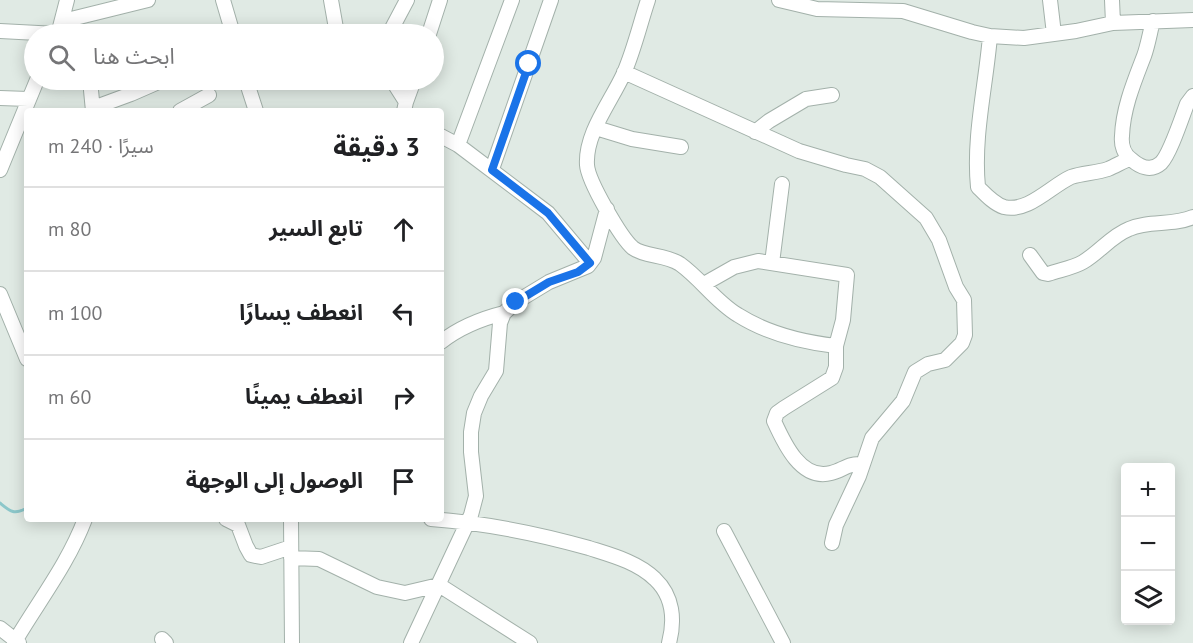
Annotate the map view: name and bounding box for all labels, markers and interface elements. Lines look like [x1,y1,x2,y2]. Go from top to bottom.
search box [24,24,444,90]
icon: search [45,41,78,74]
text: ابحث هنا [93,42,175,70]
route start [515,50,541,76]
text: 3 دقيقة [333,130,420,163]
text: سيرًا · 240 m [48,133,154,159]
icon: ahead [387,213,420,246]
text: تابع السير [269,214,363,242]
text: 80 m [48,216,91,242]
route end [502,288,528,314]
icon: left [387,297,420,330]
text: انعطف يسارًا [239,298,363,326]
text: 100 m [48,300,102,326]
icon: right [387,381,420,414]
text: انعطف يمينًا [245,382,363,410]
text: 60 m [48,384,91,410]
map controls [1121,463,1175,625]
button: + [1121,463,1175,517]
icon: arrive [387,465,420,498]
text: الوصول إلى الوجهة [186,466,363,494]
button: − [1121,517,1175,571]
button: layers [1121,571,1175,625]

